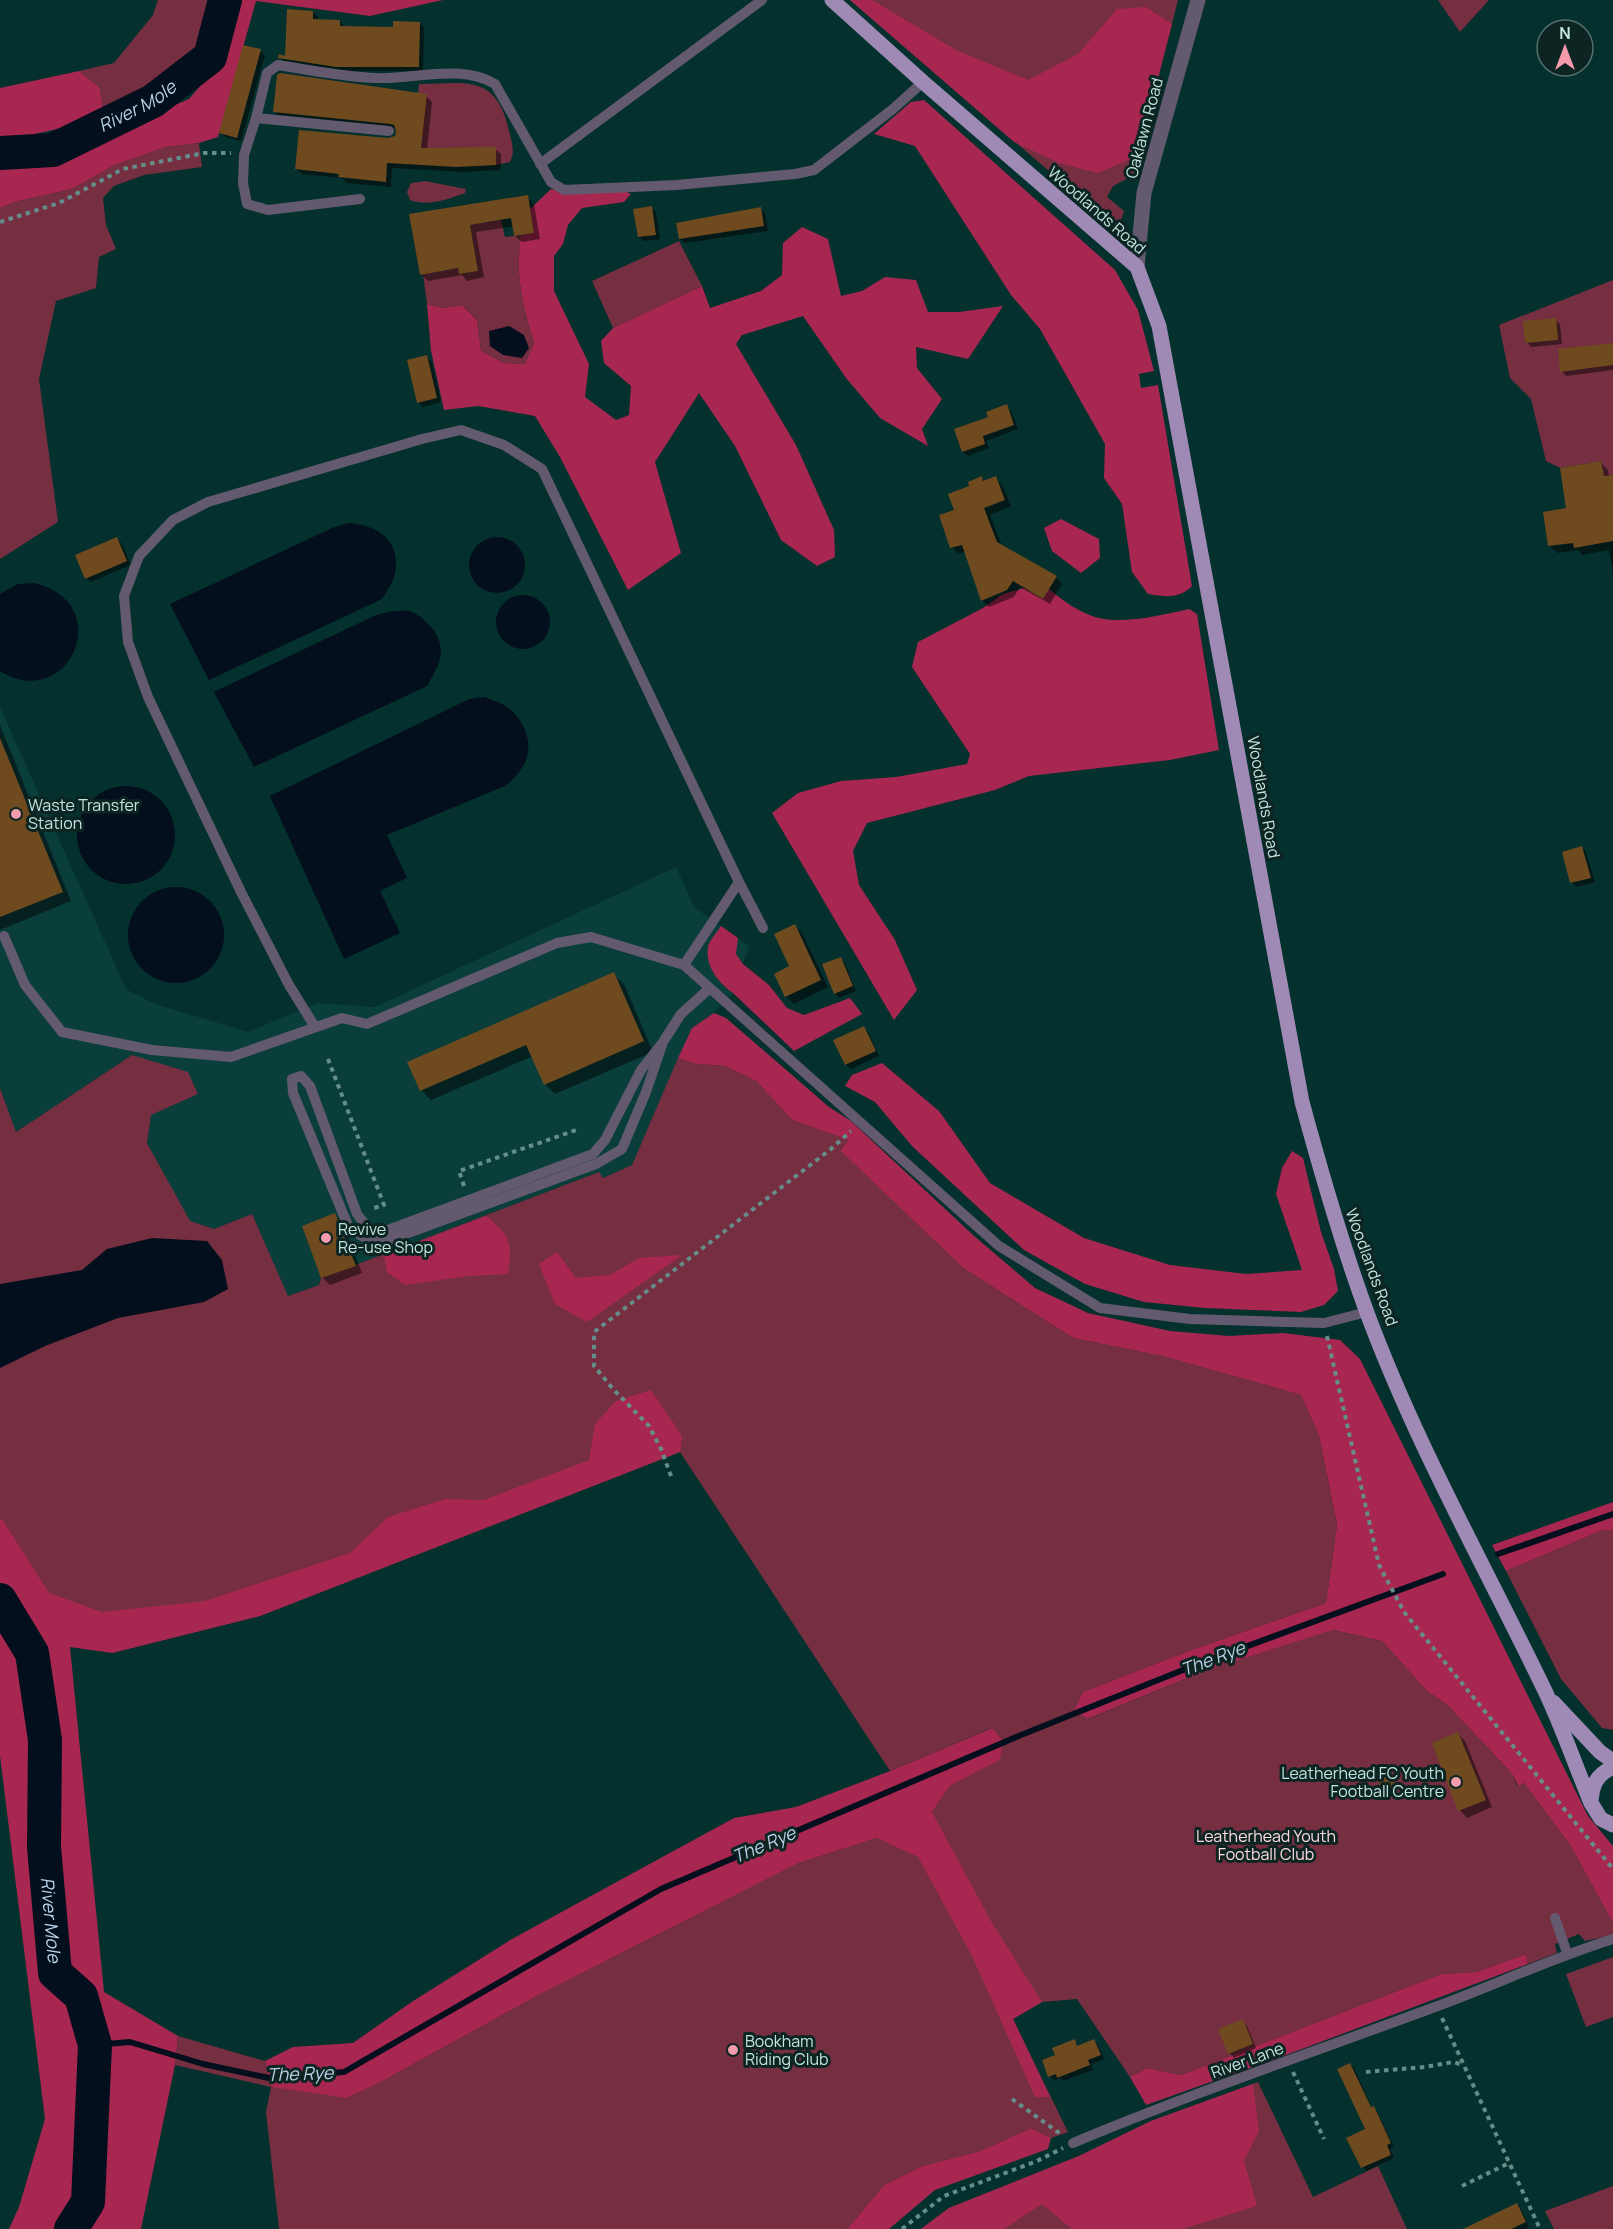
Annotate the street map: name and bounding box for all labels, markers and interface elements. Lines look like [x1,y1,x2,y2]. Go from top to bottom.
north arrow [1535,18,1595,78]
text: N [1559,22,1571,44]
water label: River Mole [94,74,182,137]
street label: Oaklawn Road [1120,75,1168,181]
street label: Woodlands Road [1043,161,1151,259]
street label: Woodlands Road [1242,734,1286,860]
place label: Waste Transfer Station [28,794,140,834]
marker: Waste Transfer Station [9,807,23,821]
street label: Woodlands Road [1341,1205,1403,1329]
place label: Revive Re-use Shop [338,1218,433,1258]
marker: Revive Re-use Shop [319,1231,333,1245]
water label: The Rye [1177,1634,1249,1681]
place label: Leatherhead FC Youth Football Centre [1281,1762,1444,1802]
marker: Leatherhead FC Youth Football Centre [1449,1775,1463,1789]
water label: The Rye [728,1819,800,1868]
park label: Leatherhead Youth Football Club [1196,1825,1336,1865]
water label: River Mole [36,1876,67,1965]
place label: Bookham Riding Club [745,2030,828,2070]
street label: River Lane [1208,2037,1286,2083]
marker: Bookham Riding Club [726,2043,740,2057]
water label: The Rye [266,2060,335,2086]

